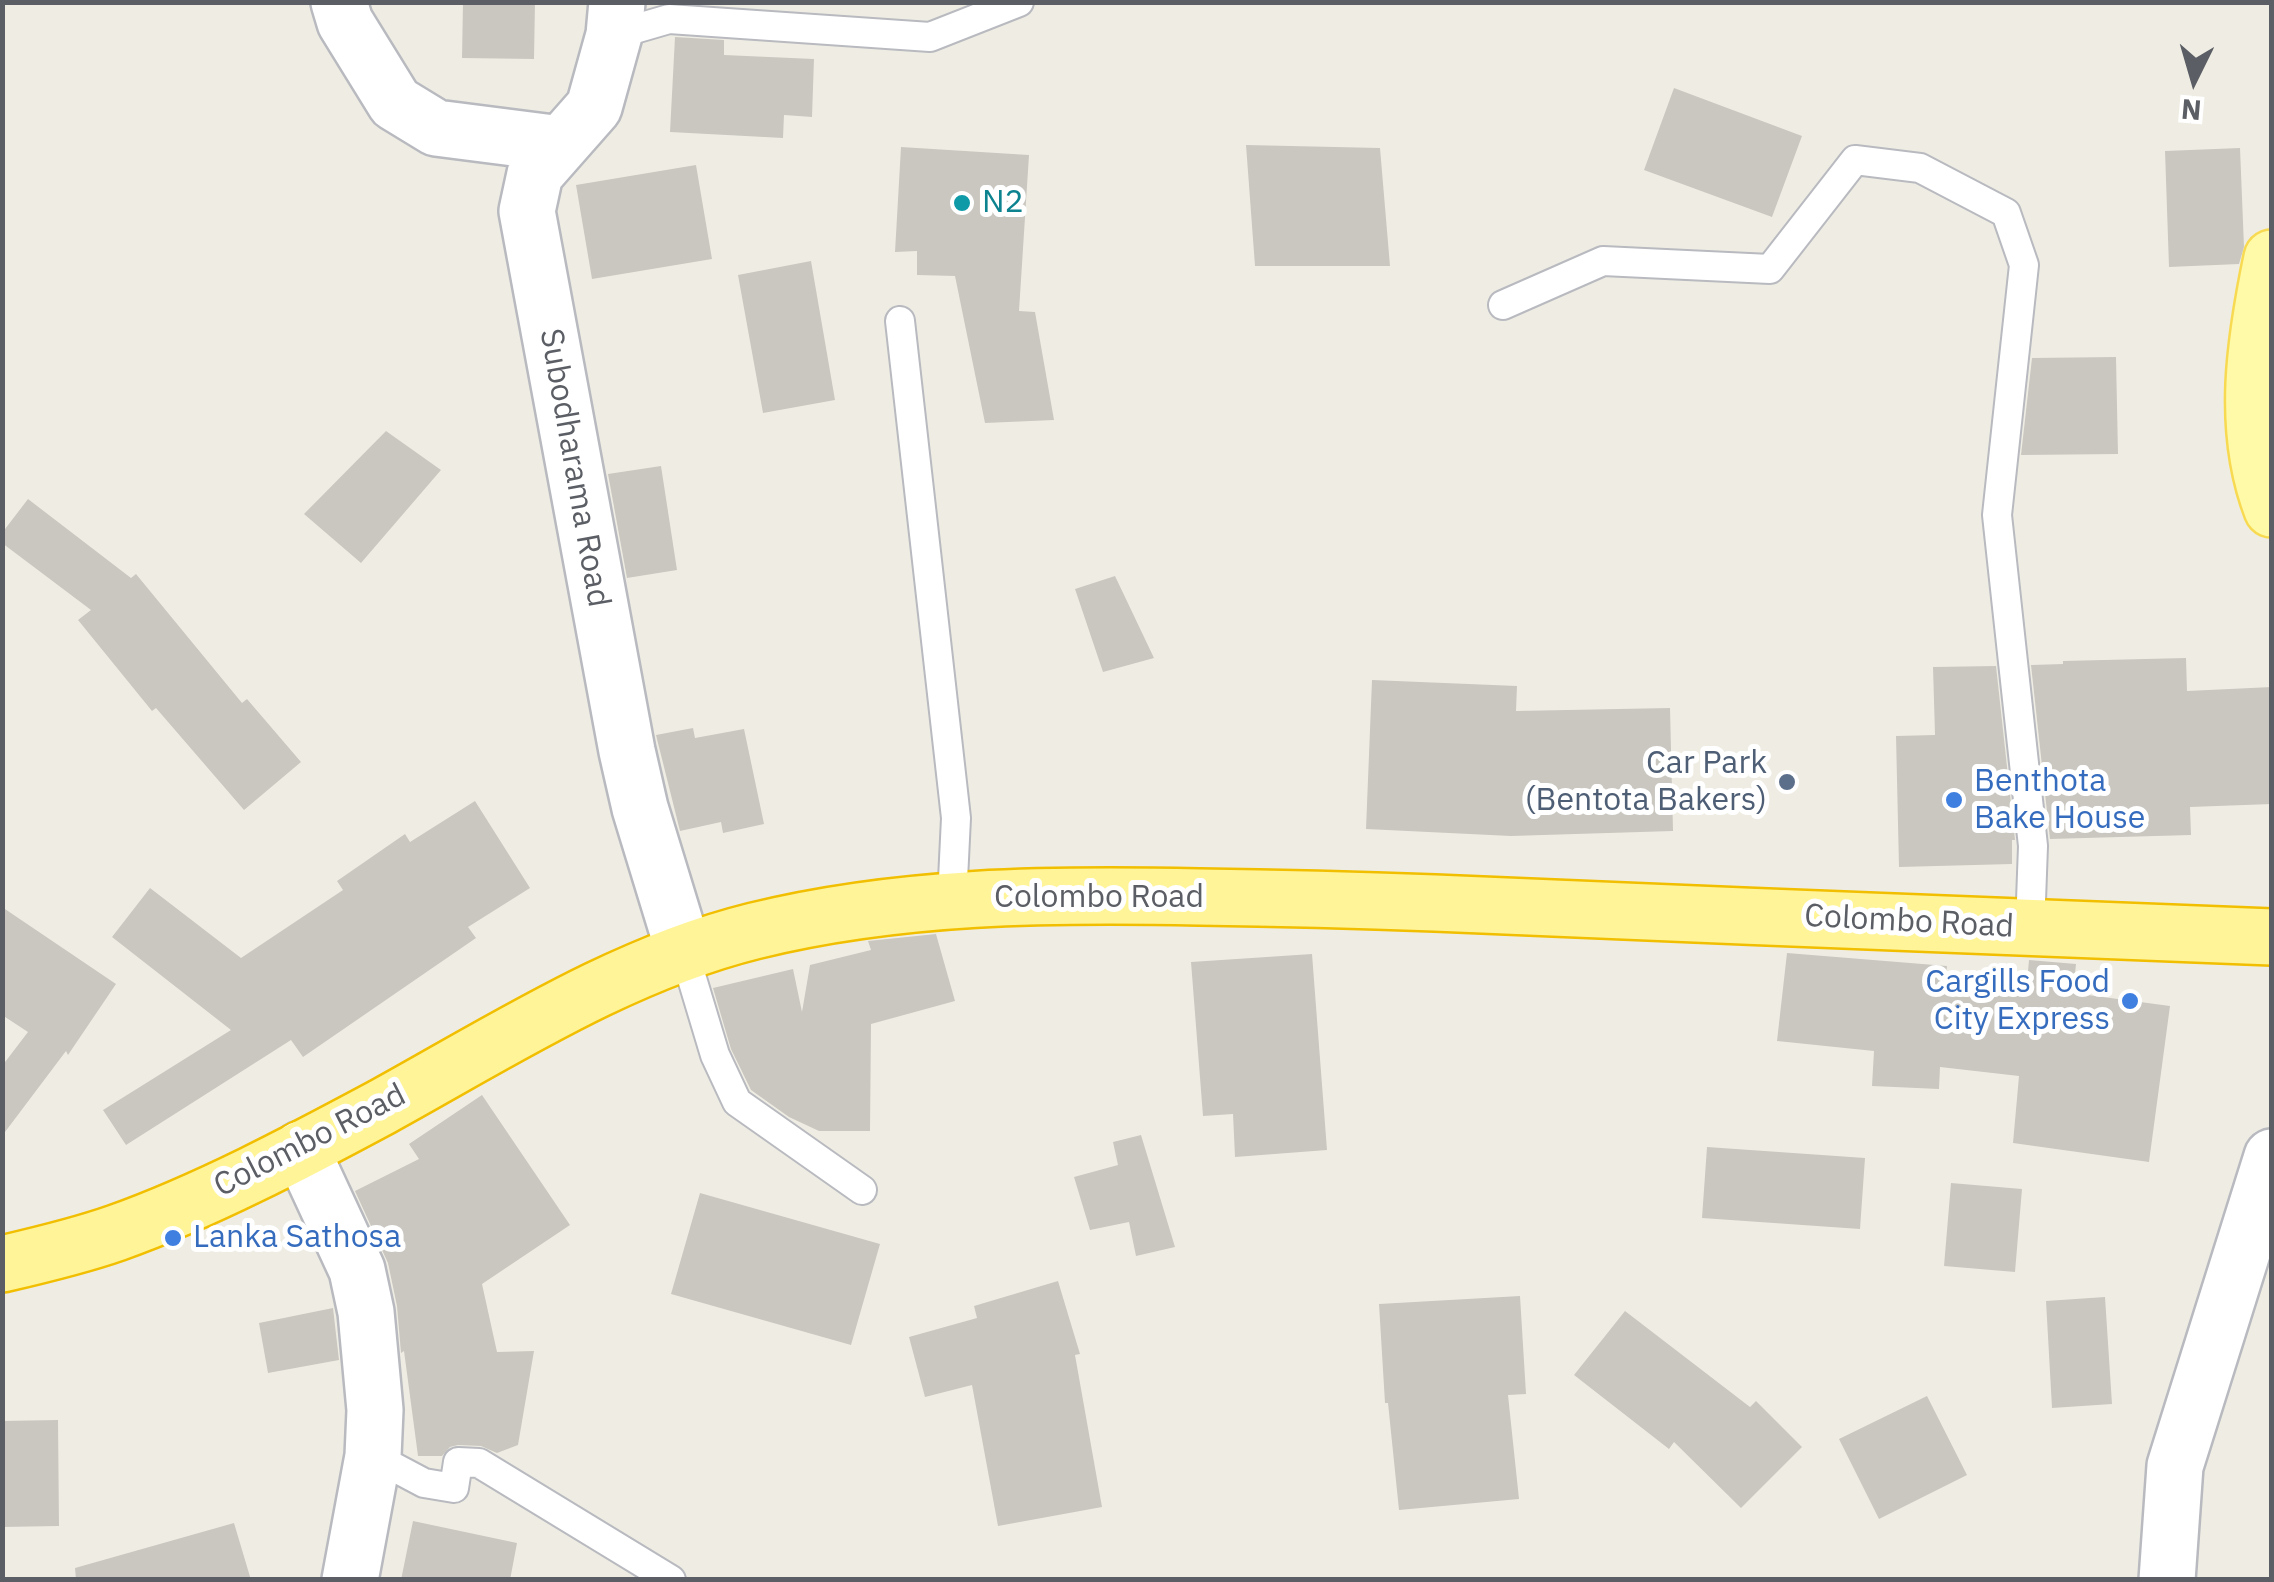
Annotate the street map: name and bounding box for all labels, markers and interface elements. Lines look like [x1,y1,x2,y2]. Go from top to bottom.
north arrow [2144,30,2244,130]
text: N [2180,91,2203,130]
place label: N2 [982,184,1024,222]
marker: N2 [951,192,973,214]
street label: Subodharama Road [531,326,617,610]
place label: Car Park (Bentota Bakers) [1525,745,1767,820]
place label: Benthota Bake House [1974,763,2145,838]
marker: Car Park (Bentota Bakers) [1776,771,1798,793]
marker: Benthota Bake House [1943,789,1965,811]
street label: Colombo Road [994,879,1204,917]
street label: Colombo Road [1803,897,2015,947]
place label: Cargills Food City Express [1925,964,2110,1039]
marker: Cargills Food City Express [2119,990,2141,1012]
street label: Colombo Road [208,1076,412,1206]
place label: Lanka Sathosa [193,1219,401,1257]
marker: Lanka Sathosa [162,1227,184,1249]

